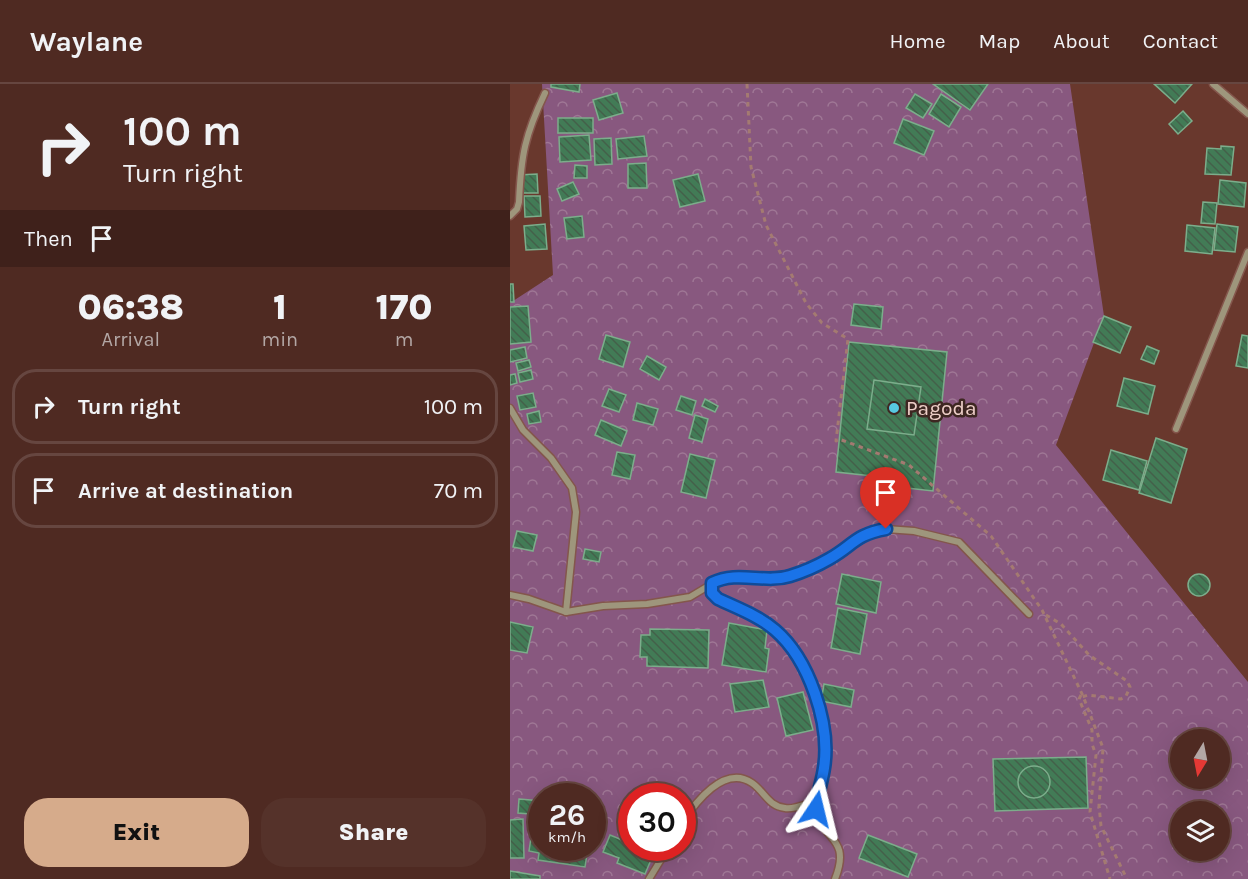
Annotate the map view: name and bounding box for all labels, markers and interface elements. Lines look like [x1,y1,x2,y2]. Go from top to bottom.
text: Waylane [30,25,143,58]
text: Home [890,29,946,53]
text: Map [979,29,1020,53]
text: About [1053,29,1110,53]
text: Contact [1143,29,1218,53]
text: 100 m [123,106,242,156]
icon: right [24,108,102,186]
text: Turn right [123,157,243,189]
icon: arrive [85,222,118,255]
text: Then [24,226,73,252]
text: 06:38 [77,286,184,328]
text: 1 [273,286,287,328]
text: 170 [376,286,433,328]
text: Arrival [101,328,160,351]
text: min [261,328,298,351]
text: m [395,328,413,351]
icon: right [27,390,60,423]
text: Turn right [78,394,181,420]
text: 100 m [424,394,483,420]
place label: Pagoda [906,396,977,420]
marker: Pagoda [887,401,901,415]
pin [860,467,911,529]
icon: arrive [27,474,60,507]
icon: arrive [869,476,902,509]
text: Arrive at destination [78,478,293,504]
text: 70 m [434,478,483,504]
north arrow [1170,729,1230,789]
map controls [1170,729,1230,861]
position arrow [784,777,848,841]
speed limit sign: 30 [618,783,696,861]
text: 26 [549,797,585,833]
button: Exit [24,798,249,867]
button: Share [261,798,486,867]
button: layers [1170,801,1230,861]
text: km/h [548,828,586,846]

